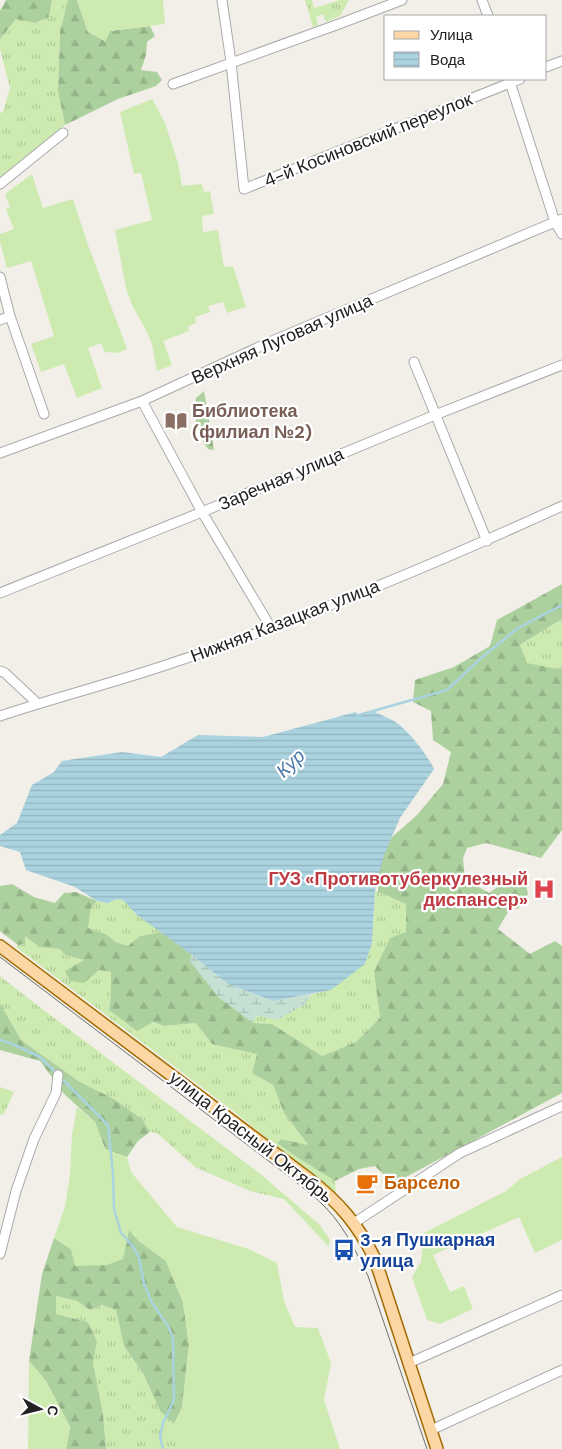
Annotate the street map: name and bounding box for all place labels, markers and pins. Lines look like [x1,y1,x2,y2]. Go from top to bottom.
place label: Библиотека (филиал №2) [192,399,312,444]
library icon: Библиотека (филиал №2) [163,408,189,434]
place label: ГУЗ «Противотуберкулезный диспансер» [268,867,528,912]
hospital icon: ГУЗ «Противотуберкулезный диспансер» [531,876,557,902]
cafe icon: Барсело [354,1170,380,1196]
place label: Барсело [384,1171,460,1195]
place label: 3-я Пушкарная улица [360,1228,495,1273]
bus stop icon: 3-я Пушкарная улица [331,1237,357,1263]

